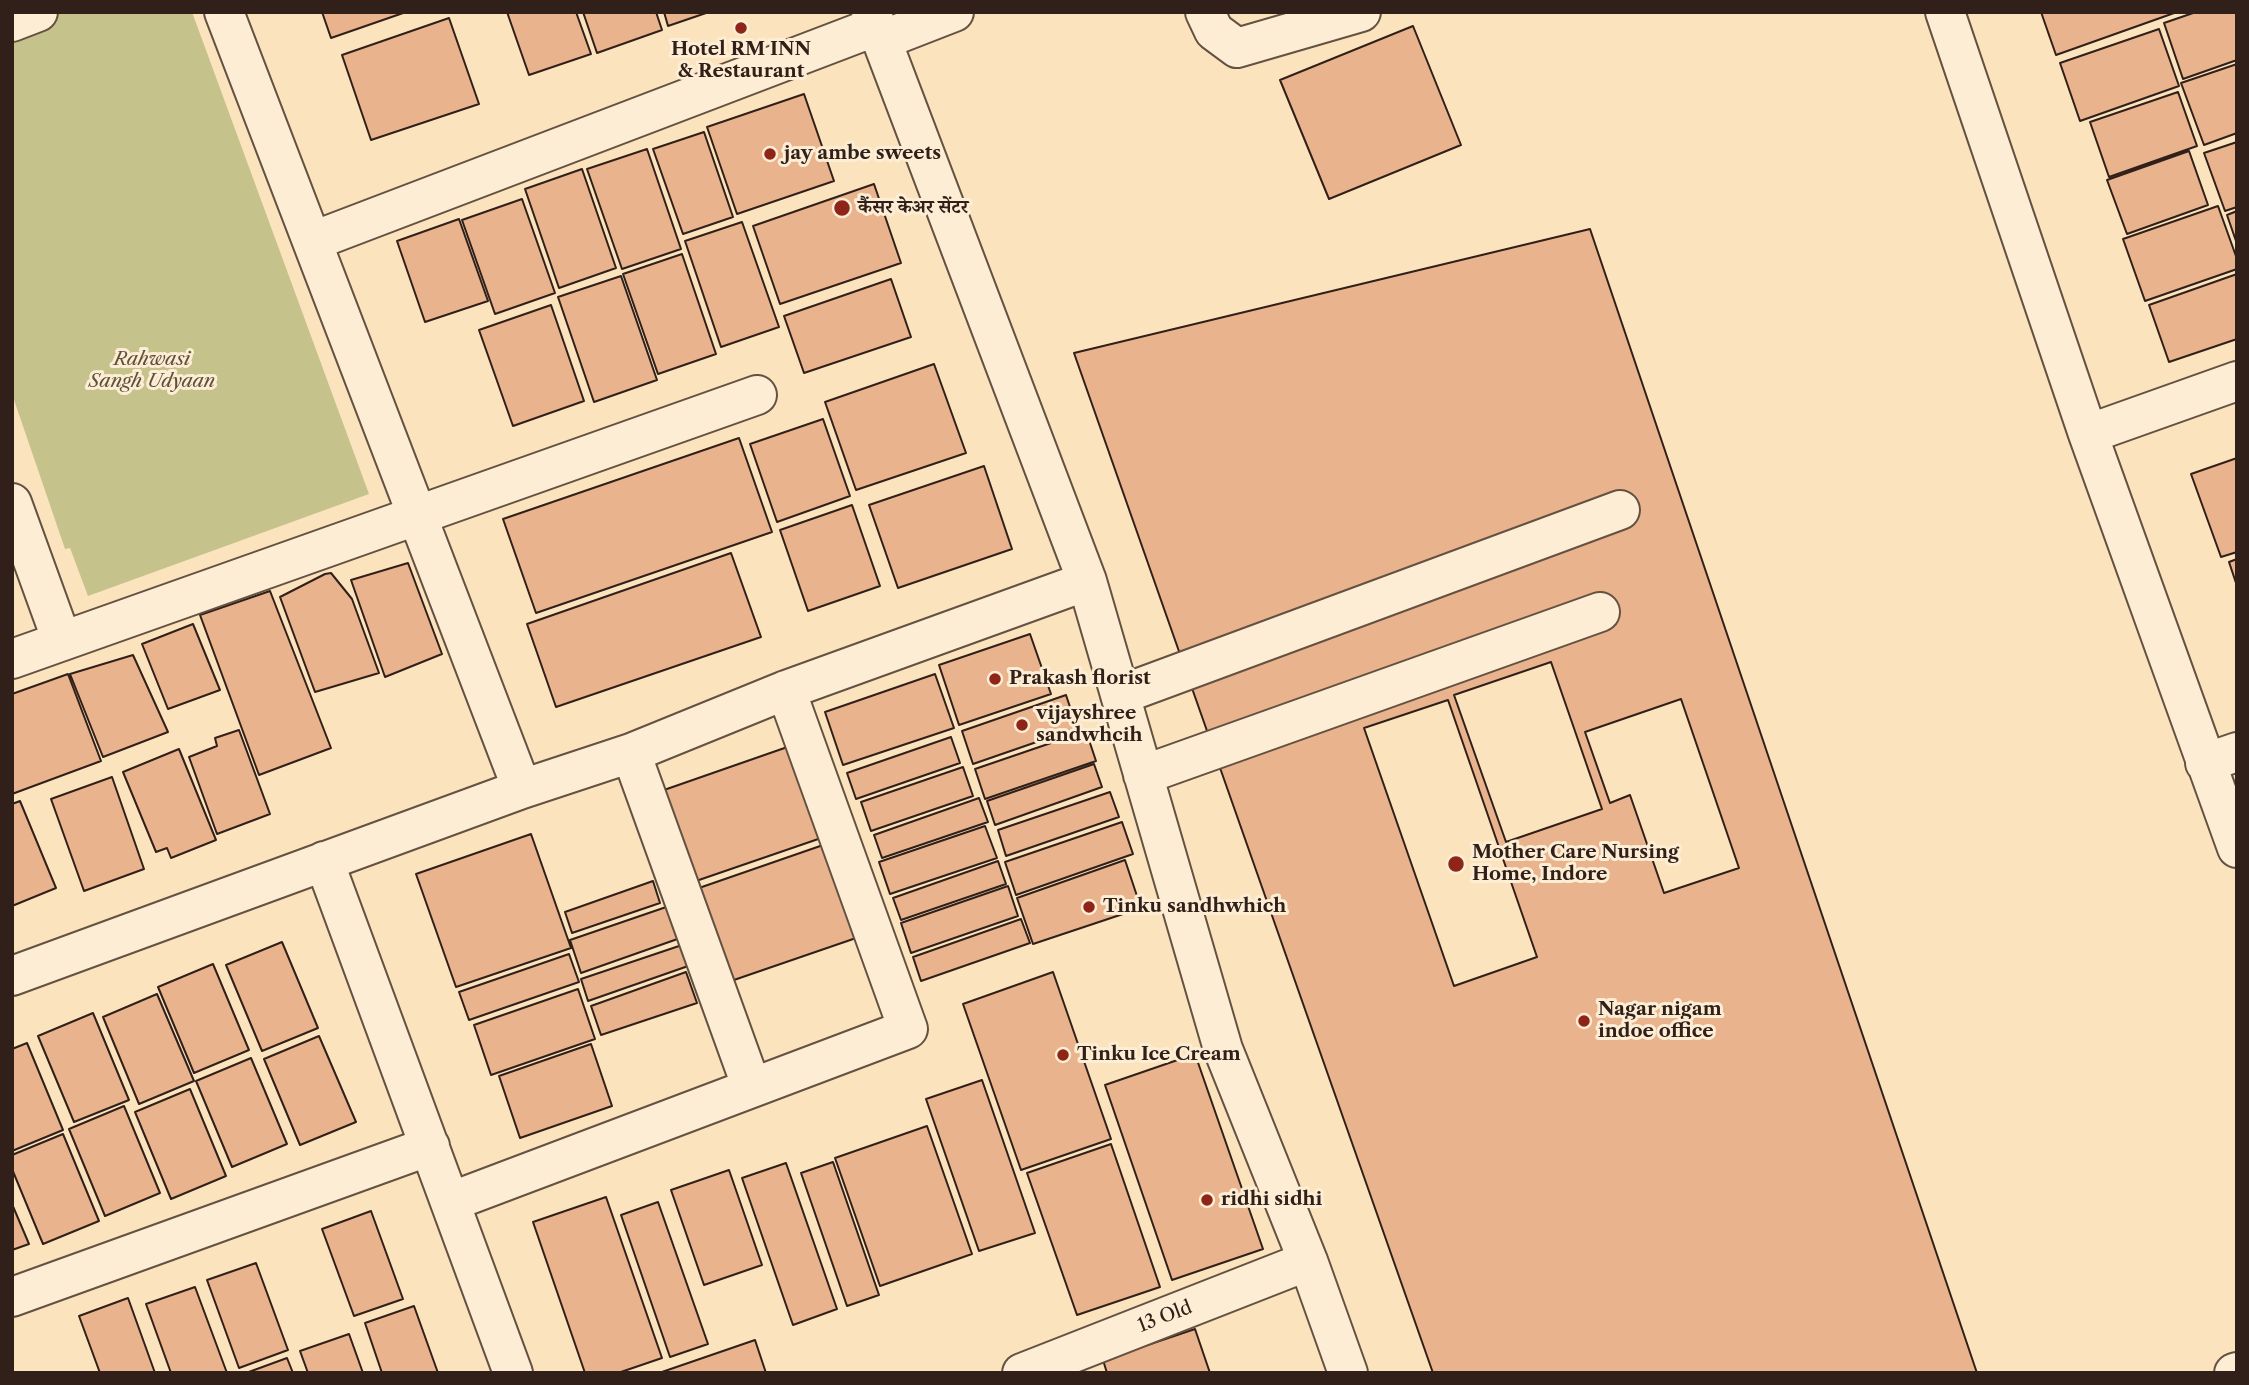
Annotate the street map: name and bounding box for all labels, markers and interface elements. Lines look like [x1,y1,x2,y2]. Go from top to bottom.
marker: Hotel RM INN & Restaurant [733,20,749,36]
place label: Hotel RM INN & Restaurant [671,39,811,83]
place label: jay ambe sweets [784,143,941,165]
marker: jay ambe sweets [762,146,778,162]
place label: कैंसर केअर सेंटर [858,197,968,219]
marker: कैंसर केअर सेंटर [832,198,852,218]
park label: Rahwasi Sangh Udyaan [89,349,215,393]
place label: Prakash florist [1009,668,1151,690]
marker: Prakash florist [987,671,1003,687]
place label: vijayshree sandwhcih [1036,703,1143,747]
marker: vijayshree sandwhcih [1014,717,1030,733]
place label: Mother Care Nursing Home, Indore [1472,842,1679,886]
marker: Mother Care Nursing Home, Indore [1446,854,1466,874]
place label: Tinku sandhwhich [1103,896,1286,918]
marker: Tinku sandhwhich [1081,899,1097,915]
place label: Nagar nigam indoe office [1598,999,1722,1043]
marker: Nagar nigam indoe office [1576,1013,1592,1029]
place label: Tinku Ice Cream [1077,1044,1241,1066]
marker: Tinku Ice Cream [1055,1047,1071,1063]
place label: ridhi sidhi [1221,1189,1322,1211]
marker: ridhi sidhi [1199,1192,1215,1208]
street label: 13 Old [1135,1296,1195,1338]

